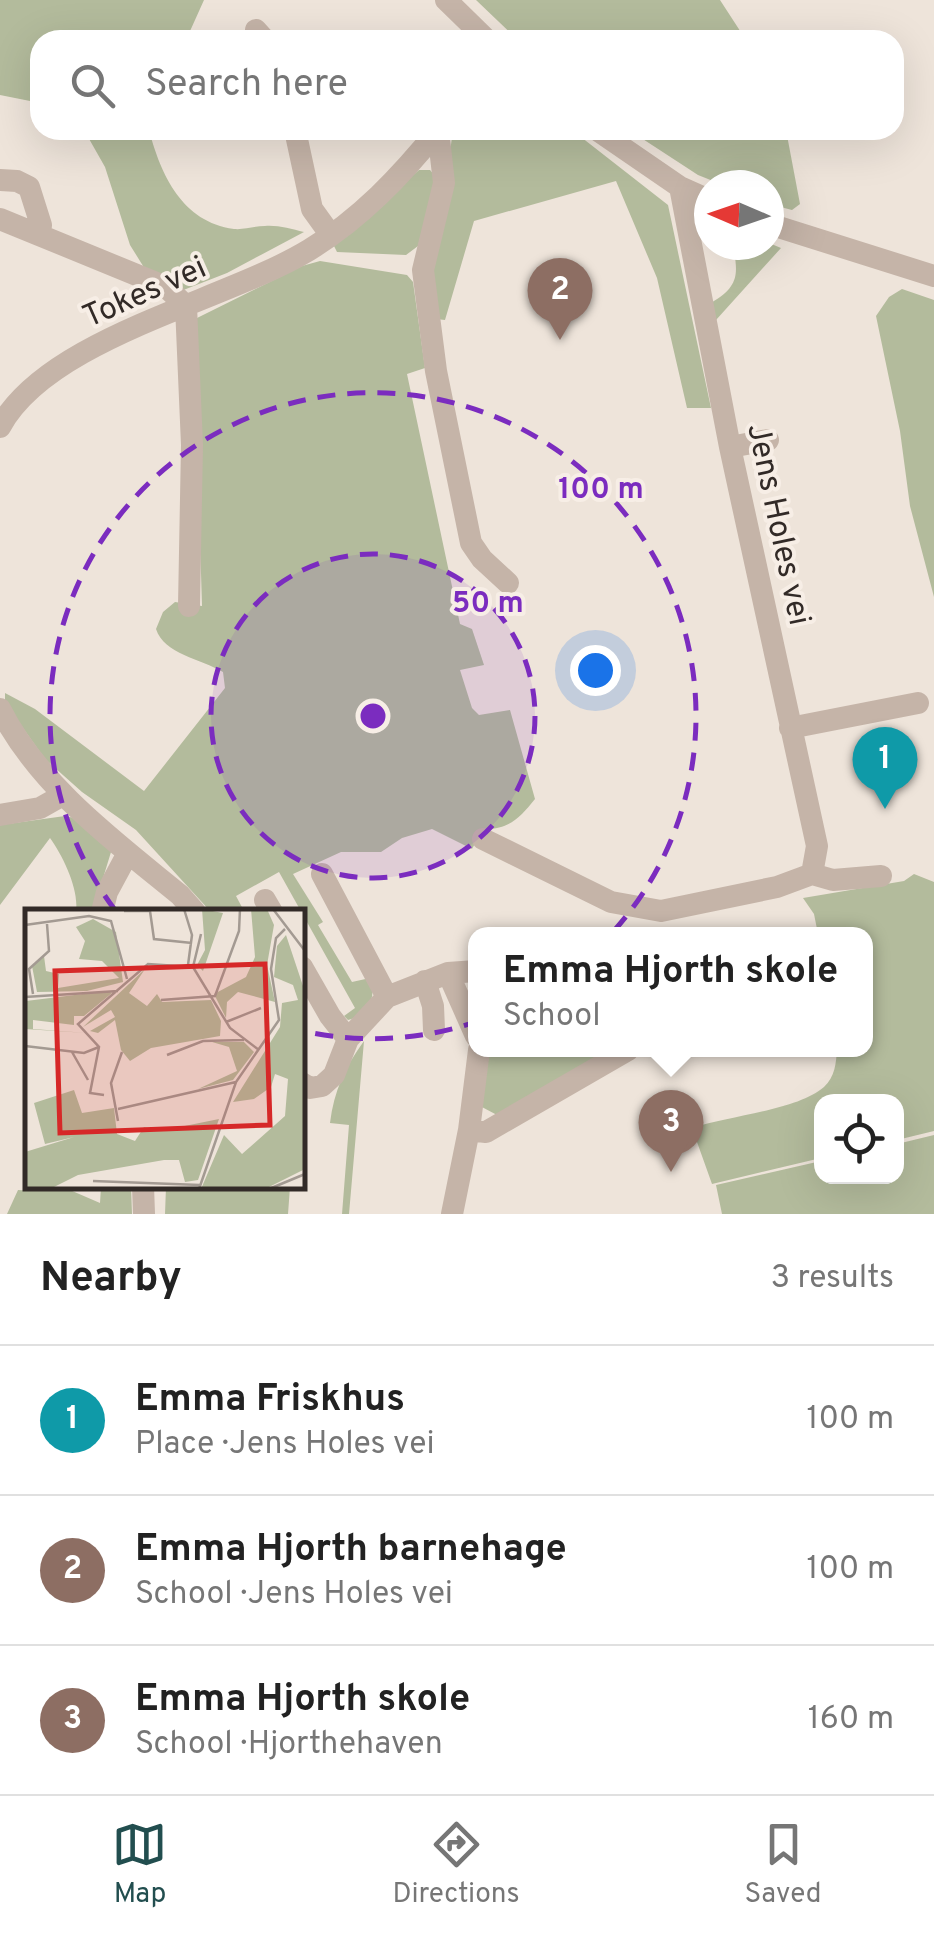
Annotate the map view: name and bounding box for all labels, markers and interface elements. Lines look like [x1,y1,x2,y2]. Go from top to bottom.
search box [30,30,904,140]
icon: search [65,58,120,113]
text: Search here [145,61,348,110]
north arrow [694,170,784,260]
street label: Tokes vei [77,249,213,339]
pin: 2 [528,258,592,340]
street label: Jens Holes vei [736,420,818,629]
text: 100 m [558,472,644,509]
text: 50 m [452,586,524,623]
your location [570,645,621,696]
centre of rings [355,698,391,734]
pin: 1 [852,726,918,809]
inset map [25,909,305,1189]
popup [468,927,873,1057]
text: Emma Hjorth skole [503,948,838,997]
text: School [503,997,601,1037]
pin: 3 [638,1090,704,1172]
map controls [814,1094,904,1184]
button: locate [814,1094,904,1184]
text: Nearby [40,1253,182,1306]
text: 3 results [771,1259,894,1299]
text: Emma Friskhus [135,1376,405,1425]
text: 1 [66,1400,79,1440]
text: 100 m [807,1400,894,1440]
text: Place · Jens Holes vei [135,1425,435,1465]
text: Emma Hjorth barnehage [135,1526,567,1575]
text: 2 [63,1550,82,1590]
text: 100 m [807,1550,894,1590]
text: School · Jens Holes vei [135,1575,453,1615]
text: Emma Hjorth skole [135,1676,470,1725]
text: 3 [63,1700,82,1740]
text: 160 m [808,1700,894,1740]
text: School · Hjorthehaven [135,1725,443,1765]
tab: Map [112,1817,167,1913]
tab: Directions [392,1817,520,1913]
tab: Saved [745,1817,822,1913]

